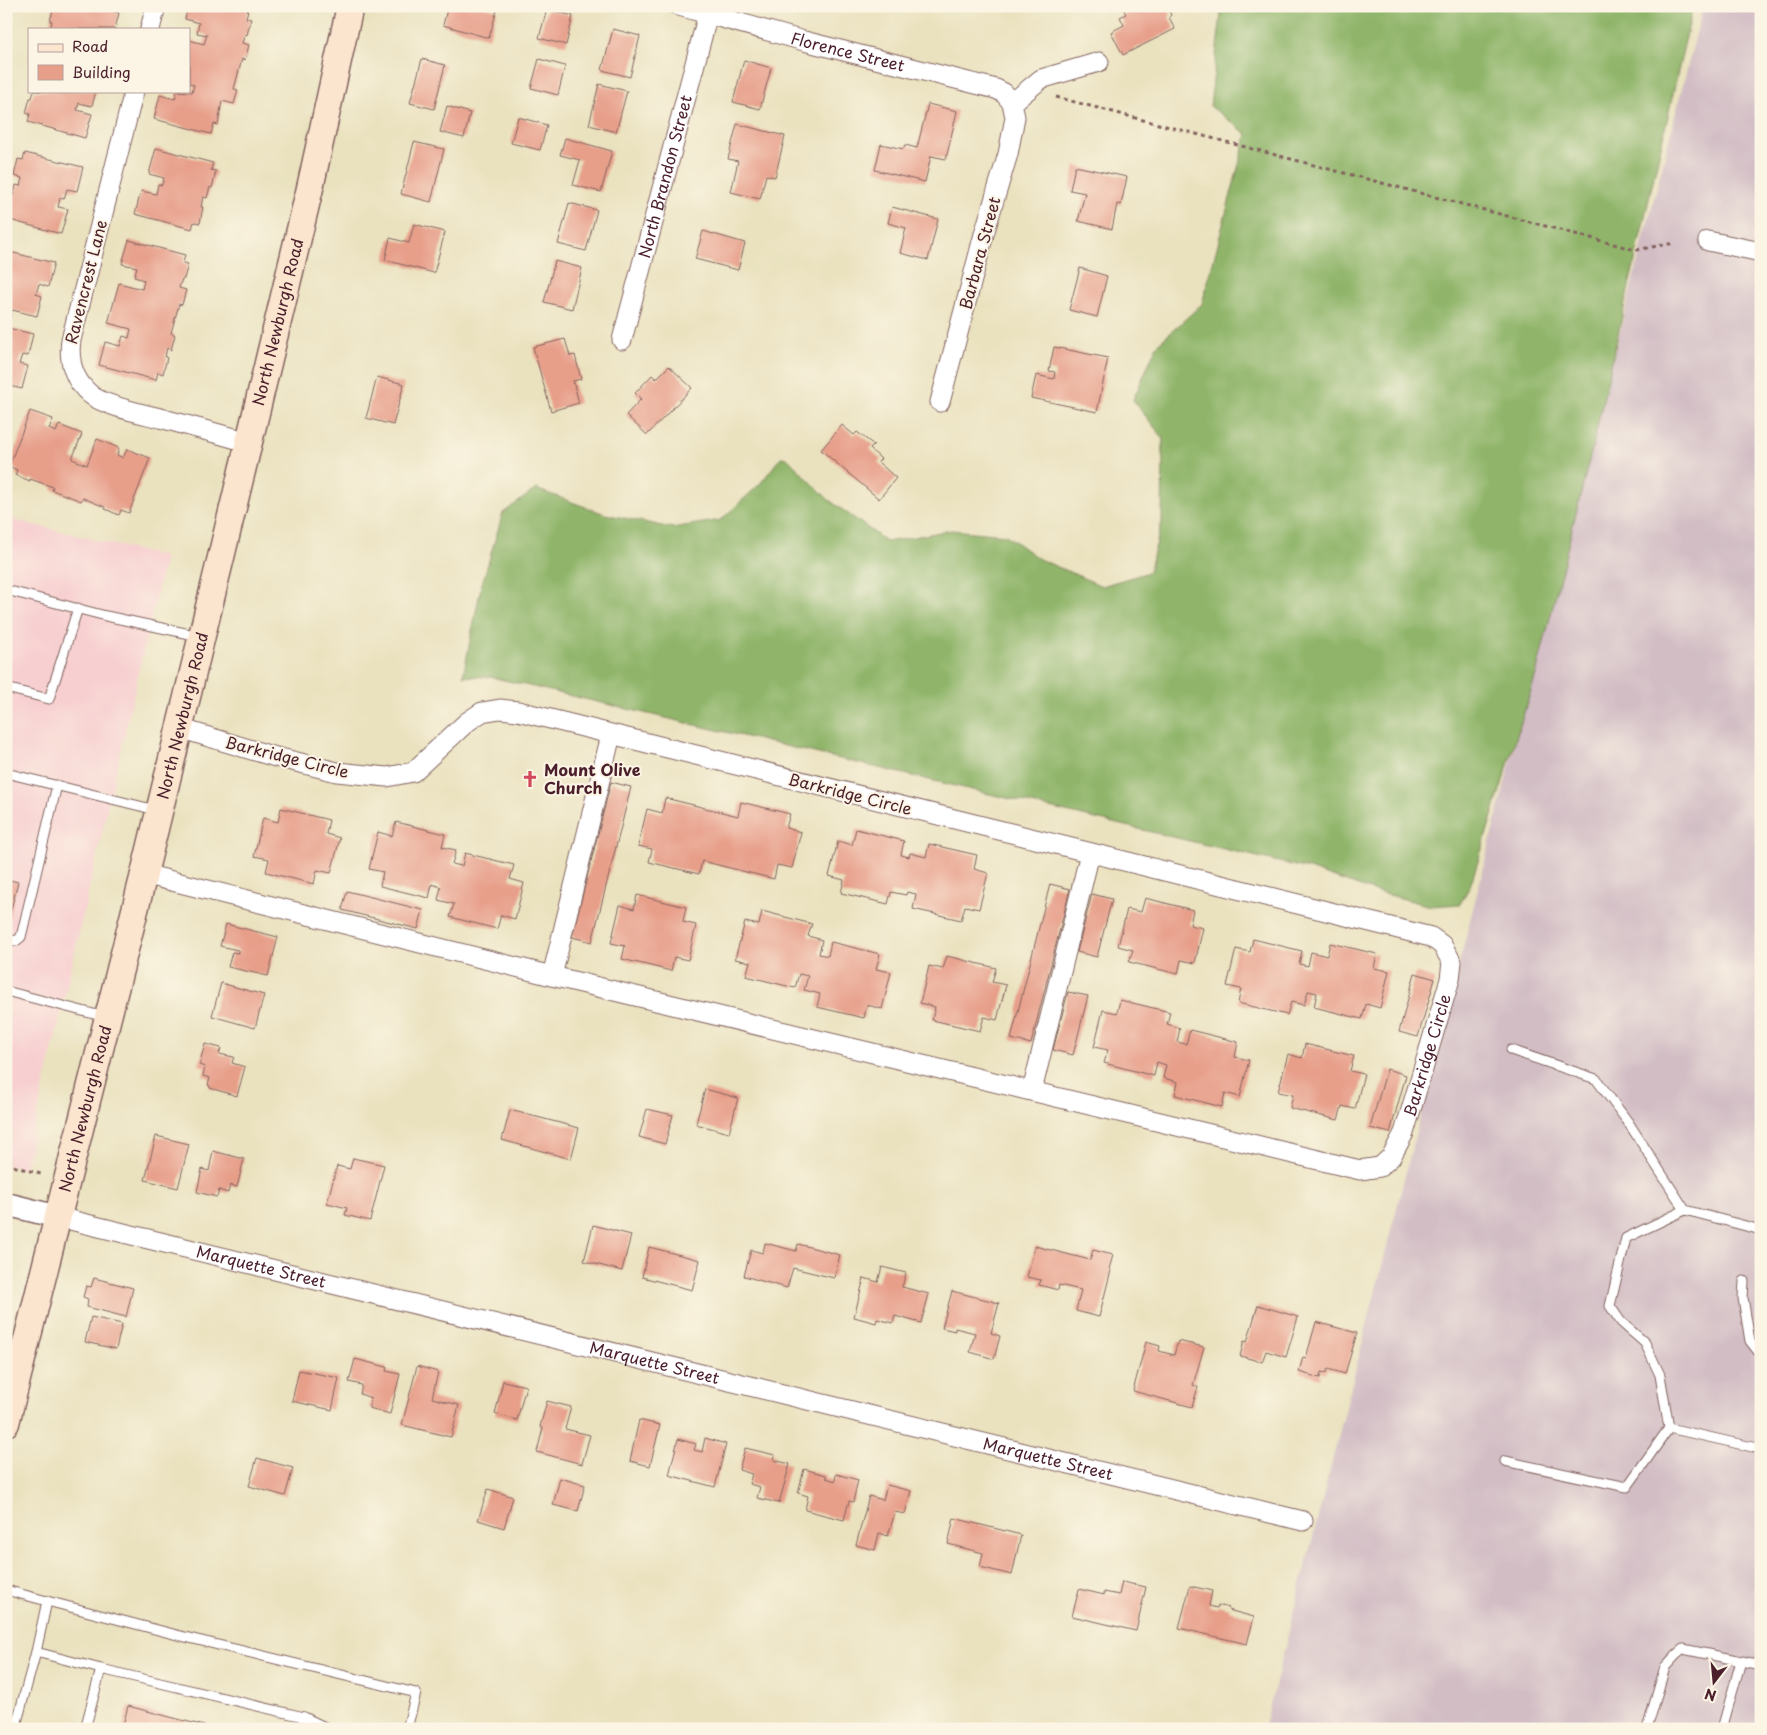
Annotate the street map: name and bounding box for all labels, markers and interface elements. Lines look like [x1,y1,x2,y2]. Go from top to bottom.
street label: Florence Street [789,25,908,77]
legend [28,28,190,92]
text: Road [72,34,108,57]
text: Building [72,60,131,83]
street label: North Brandon Street [631,92,697,260]
street label: Barbara Street [952,193,1006,312]
street label: Ravencrest Lane [58,217,112,346]
street label: North Newburgh Road [245,236,309,408]
street label: North Newburgh Road [150,629,213,802]
street label: Barkridge Circle [223,729,352,783]
place label: Mount Olive Church [544,757,641,799]
street label: Barkridge Circle [786,766,915,820]
church icon: Mount Olive Church [520,769,540,789]
street label: Barkridge Circle [1397,991,1456,1119]
street label: North Newburgh Road [51,1023,117,1195]
street label: Marquette Street [194,1238,329,1293]
street label: Marquette Street [587,1334,723,1389]
street label: Marquette Street [981,1430,1116,1485]
north arrow [1690,1658,1740,1708]
text: N [1702,1683,1719,1707]

